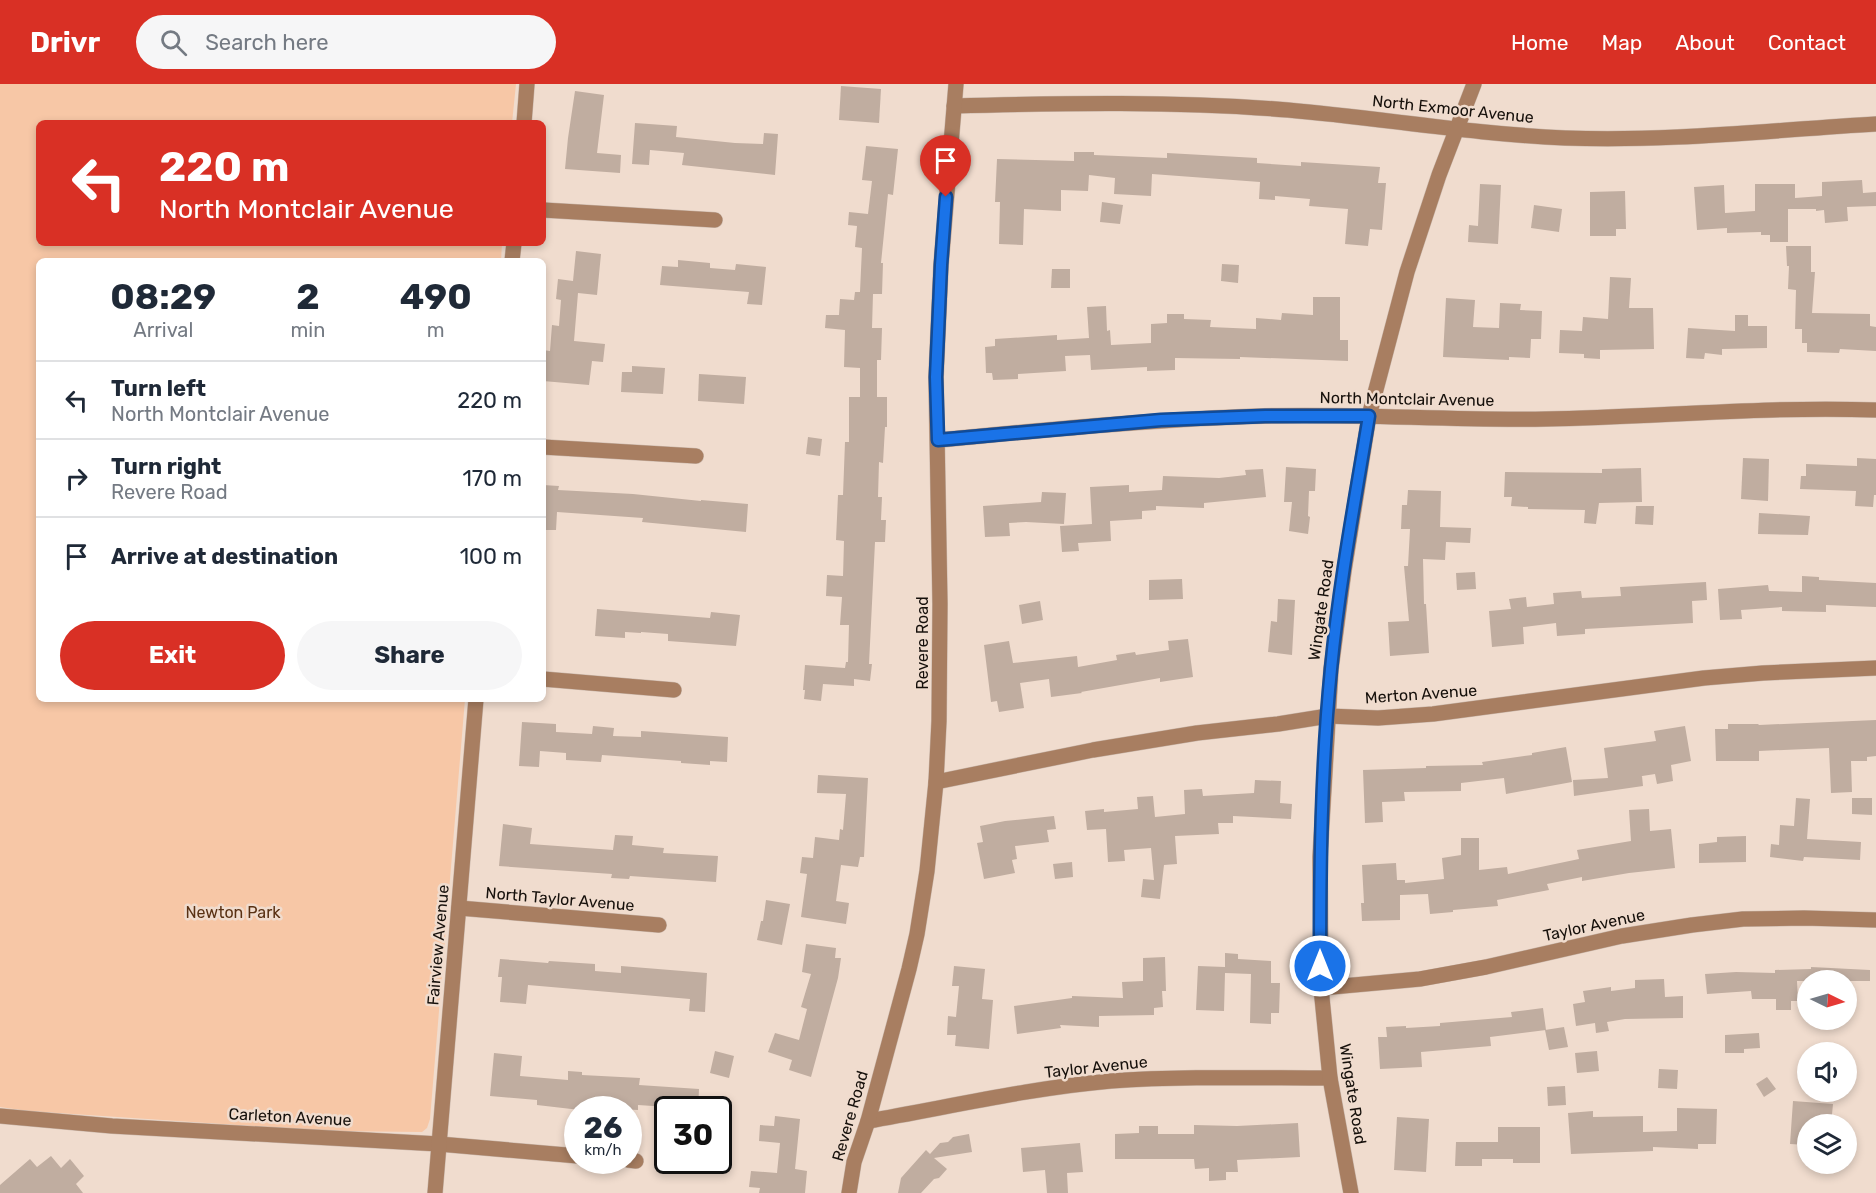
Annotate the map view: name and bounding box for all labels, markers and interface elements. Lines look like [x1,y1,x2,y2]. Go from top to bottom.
search box [136,15,556,69]
text: Drivr [30,26,100,59]
icon: search [157,26,190,59]
text: Search here [205,29,329,56]
text: Home [1511,30,1568,55]
text: Map [1601,30,1642,55]
text: About [1675,30,1735,55]
text: Contact [1768,30,1846,55]
street label: North Exmoor Avenue [1371,91,1535,127]
pin [920,135,971,197]
text: 220 m [159,142,290,192]
icon: left [60,144,138,222]
icon: arrive [929,144,962,177]
text: North Montclair Avenue [159,193,454,225]
text: 08:29 [110,275,216,318]
text: 2 [296,275,320,318]
text: 490 [400,275,472,318]
text: Arrival [133,318,193,342]
text: min [291,318,325,342]
text: m [427,318,445,342]
text: Turn left [111,375,206,402]
icon: left [60,384,93,417]
text: 220 m [457,387,522,414]
street label: North Montclair Avenue [1319,388,1495,410]
text: North Montclair Avenue [111,402,329,426]
text: Turn right [111,453,221,480]
icon: right [60,462,93,495]
text: 170 m [462,465,522,492]
text: Revere Road [111,480,228,504]
icon: arrive [60,540,93,573]
text: Arrive at destination [111,543,338,570]
text: 100 m [460,543,522,570]
street label: Wingate Road [1305,558,1337,662]
street label: Revere Road [913,596,932,690]
button: Exit [60,621,285,690]
button: Share [297,621,522,690]
street label: Merton Avenue [1364,681,1478,707]
street label: North Taylor Avenue [485,883,635,915]
street label: Fairview Avenue [423,884,453,1006]
park label: Newton Park [185,903,281,922]
street label: Taylor Avenue [1541,905,1647,945]
position arrow [1288,934,1352,998]
north arrow [1797,970,1857,1030]
map controls [1797,970,1857,1174]
street label: Wingate Road [1336,1042,1370,1146]
button: sound [1797,1042,1857,1102]
street label: Taylor Avenue [1043,1052,1149,1082]
street label: Revere Road [828,1069,872,1163]
speed limit sign: 30 [654,1096,732,1174]
street label: Carleton Avenue [228,1104,352,1130]
text: 26 [583,1110,623,1146]
button: layers [1797,1114,1857,1174]
text: km/h [584,1141,622,1159]

